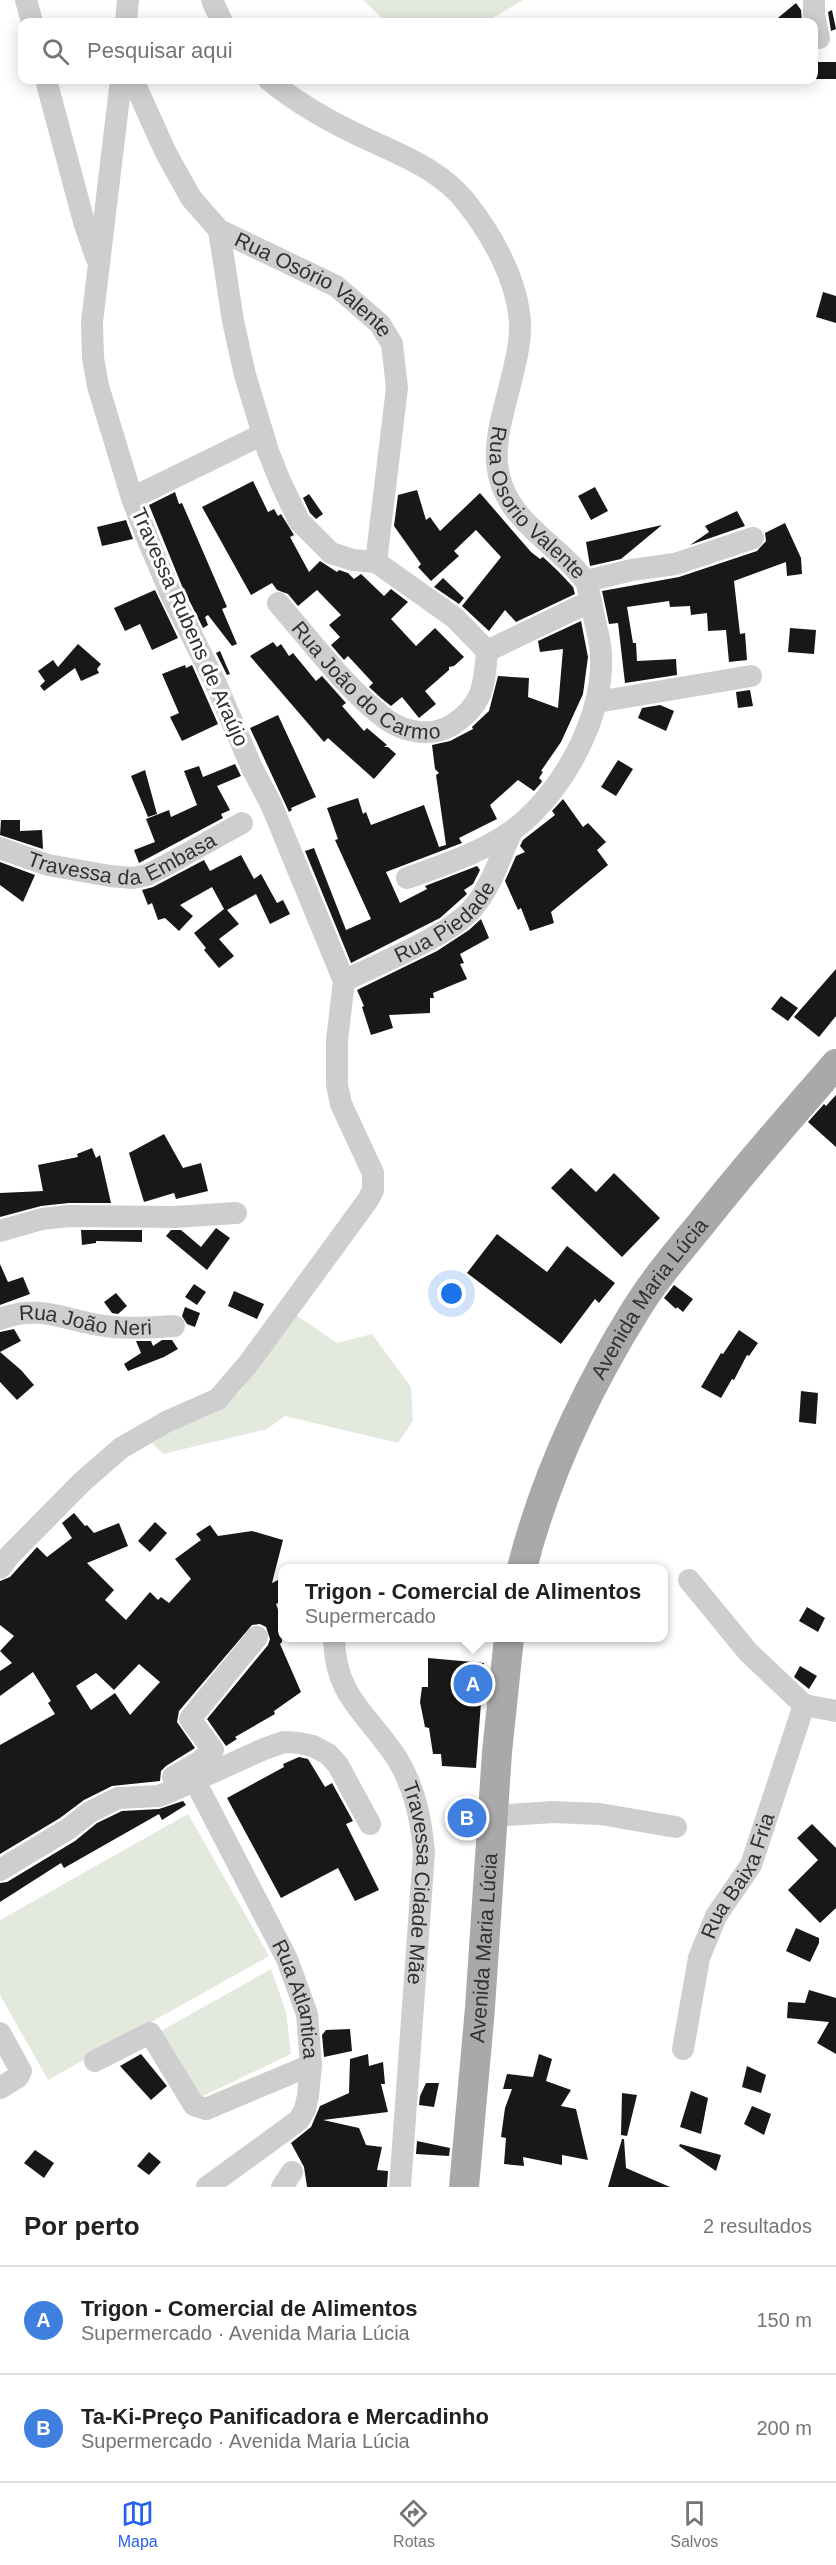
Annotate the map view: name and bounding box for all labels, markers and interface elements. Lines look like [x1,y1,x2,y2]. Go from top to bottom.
search box [18,18,818,84]
icon: search [39,35,72,68]
text: Pesquisar aqui [87,38,233,63]
street label: Rua Osório Valente [231,227,397,341]
street label: Rua Osorio Valente [486,425,591,583]
street label: Travessa Rubens de Araújo [127,504,254,749]
street label: Rua João do Carmo [288,617,442,744]
street label: Travessa da Embasa [25,828,220,890]
street label: Rua Piedade [391,877,499,966]
street label: Avenida Maria Lúcia [586,1213,712,1383]
your location [437,1279,466,1308]
street label: Rua João Neri [18,1300,152,1339]
popup [278,1564,668,1642]
text: Trigon - Comercial de Alimentos [305,1579,641,1604]
text: Supermercado [305,1605,436,1627]
pin: A [454,1662,492,1706]
street label: Travessa Cidade Mãe [399,1778,436,1986]
pin: B [448,1796,486,1840]
street label: Rua Baixa Fria [696,1810,778,1942]
street label: Avenida Maria Lúcia [465,1852,501,2044]
street label: Rua Atlantica [268,1935,323,2060]
text: Por perto [24,2211,140,2241]
text: 2 resultados [703,2215,812,2237]
text: Trigon - Comercial de Alimentos [81,2296,418,2321]
text: A [36,2309,51,2331]
text: 150 m [756,2309,812,2331]
text: Supermercado · Avenida Maria Lúcia [81,2322,410,2344]
text: Ta-Ki-Preço Panificadora e Mercadinho [81,2404,489,2429]
text: B [36,2417,51,2439]
text: 200 m [756,2417,812,2439]
text: Supermercado · Avenida Maria Lúcia [81,2430,410,2452]
tab: Mapa [118,2497,158,2551]
tab: Rotas [393,2497,435,2551]
tab: Salvos [670,2497,718,2551]

